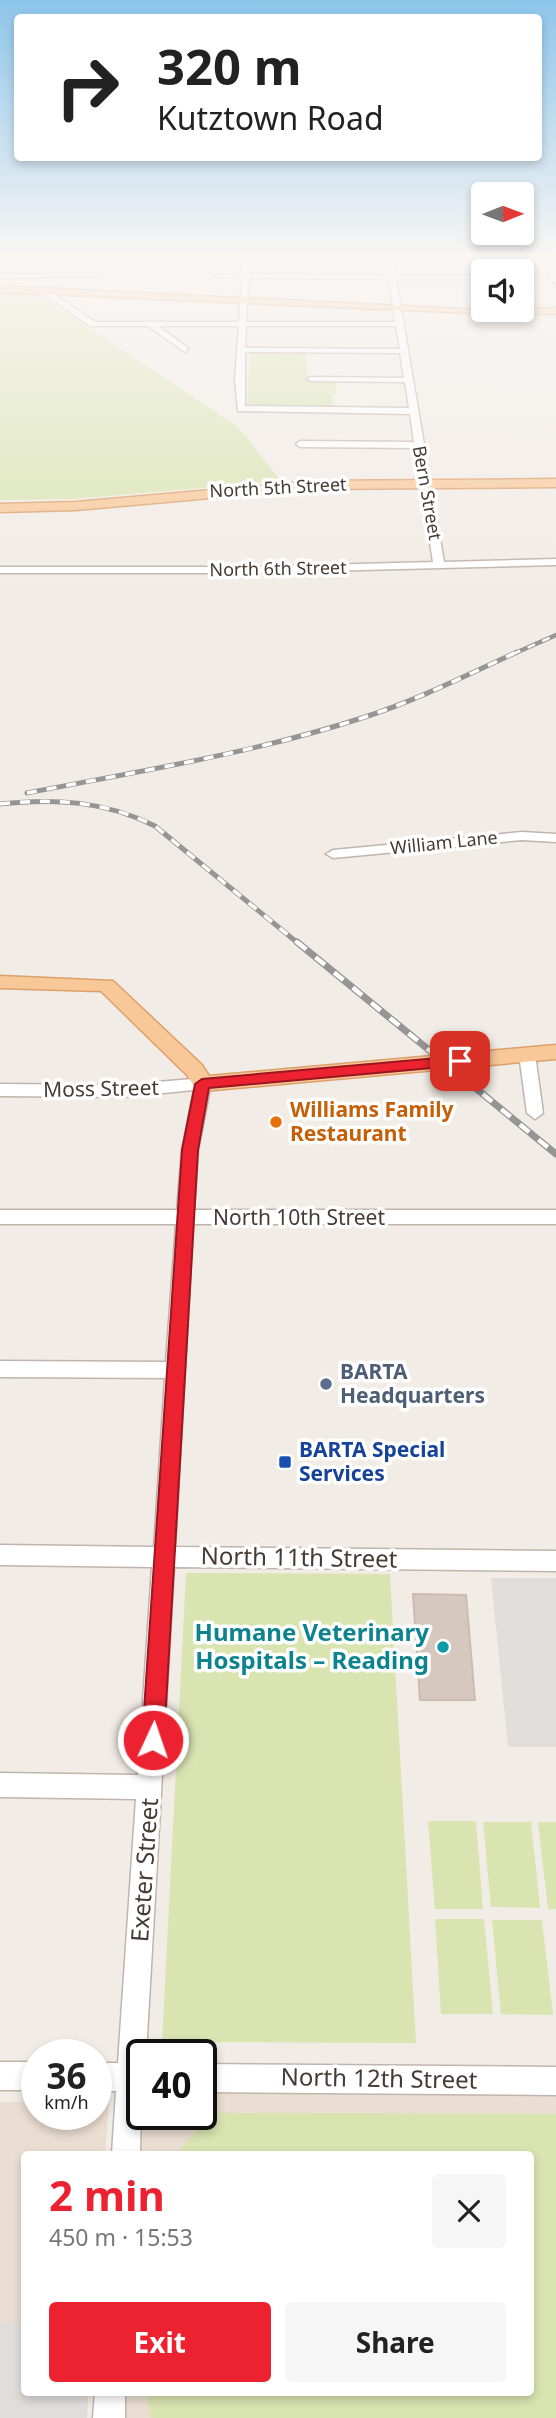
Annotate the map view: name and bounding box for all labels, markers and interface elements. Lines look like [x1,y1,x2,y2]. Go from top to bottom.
text: 320 m [157,33,302,99]
icon: right [42,42,133,133]
text: Kutztown Road [157,96,384,139]
north arrow [471,182,534,245]
map controls [471,182,534,322]
button: sound [471,259,534,322]
street label: Bern Street [408,444,448,542]
street label: North 5th Street [209,471,348,503]
street label: North 6th Street [209,555,347,581]
street label: William Lane [389,824,499,860]
pin [430,1031,490,1091]
icon: arrive [441,1042,479,1080]
street label: Moss Street [43,1073,160,1103]
place label: Williams Family Restaurant [290,1095,454,1147]
marker: Williams Family Restaurant [268,1114,284,1130]
street label: North 10th Street [213,1203,385,1231]
place label: BARTA Headquarters [340,1357,485,1409]
marker: BARTA Headquarters [318,1376,334,1392]
place label: BARTA Special Services [299,1435,445,1487]
marker: BARTA Special Services [277,1454,293,1470]
street label: North 11th Street [200,1538,398,1575]
place label: Humane Veterinary Hospitals – Reading [195,1615,429,1676]
marker: Humane Veterinary Hospitals – Reading [435,1639,451,1655]
position arrow [116,1703,190,1777]
street label: Exeter Street [122,1796,165,1943]
speed limit sign: 40 [126,2039,217,2130]
text: 36 [46,2052,87,2099]
street label: North 12th Street [280,2059,478,2096]
text: km/h [44,2090,89,2114]
text: 2 min [49,2166,165,2223]
button: close [432,2174,506,2248]
text: 450 m · 15:53 [49,2221,193,2253]
button: Exit [49,2302,271,2382]
button: Share [285,2302,506,2382]

